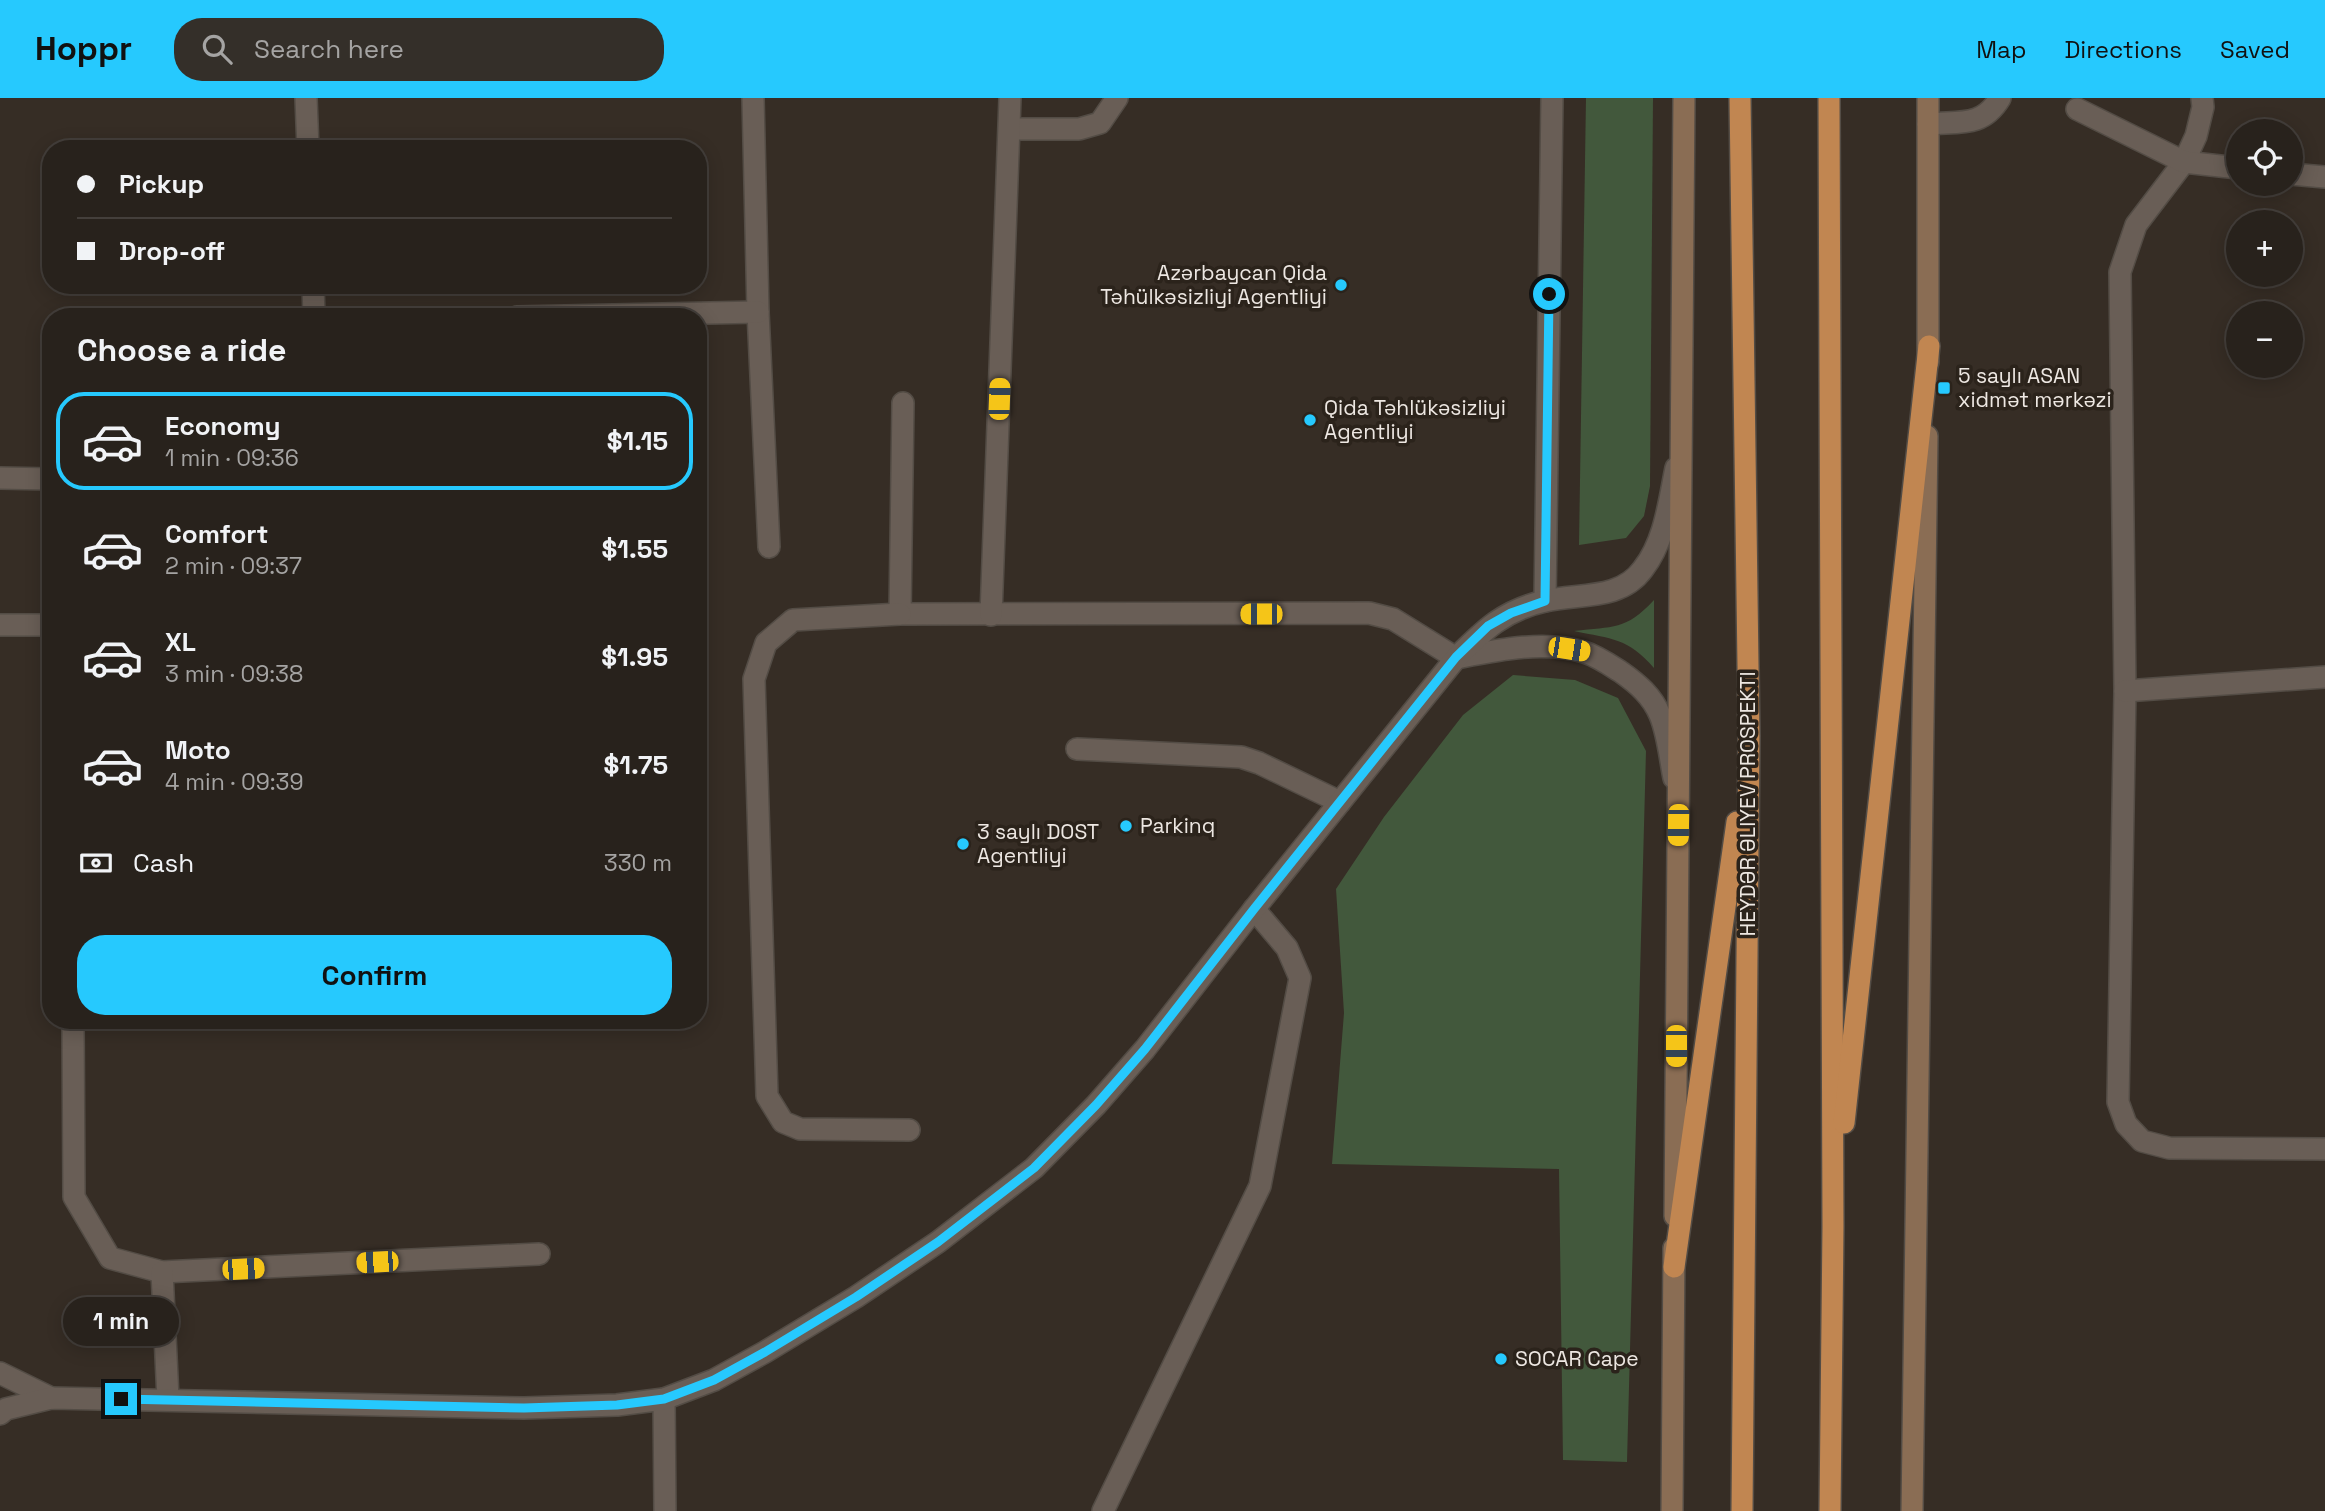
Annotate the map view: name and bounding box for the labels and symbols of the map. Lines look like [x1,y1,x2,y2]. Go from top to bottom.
place label: Azərbaycan Qida Təhülkəsizliyi Agentliyi [1100,259,1327,310]
marker: Azərbaycan Qida Təhülkəsizliyi Agentliyi [1333,277,1349,293]
route start [1533,278,1565,310]
place label: 5 saylı ASAN xidmət mərkəzi [1958,362,2112,413]
car [988,378,1011,420]
marker: 5 saylı ASAN xidmət mərkəzi [1936,380,1952,396]
place label: Qida Təhlükəsizliyi Agentliyi [1324,394,1506,445]
marker: Qida Təhlükəsizliyi Agentliyi [1302,412,1318,428]
car [1241,604,1283,625]
car [1547,635,1592,663]
street label: HEYDƏR ƏLIYEV PROSPEKTI [1734,671,1761,937]
car [1668,804,1689,846]
place label: Parkinq [1140,812,1215,839]
place label: 3 saylı DOST Agentliyi [977,818,1099,869]
marker: Parkinq [1118,818,1134,834]
marker: 3 saylı DOST Agentliyi [955,836,971,852]
car [1666,1025,1687,1067]
car [356,1250,399,1274]
car [222,1257,265,1281]
callout: 1 min [63,1298,179,1346]
place label: SOCAR Cape [1515,1345,1639,1372]
marker: SOCAR Cape [1493,1351,1509,1367]
route end [105,1383,137,1415]

